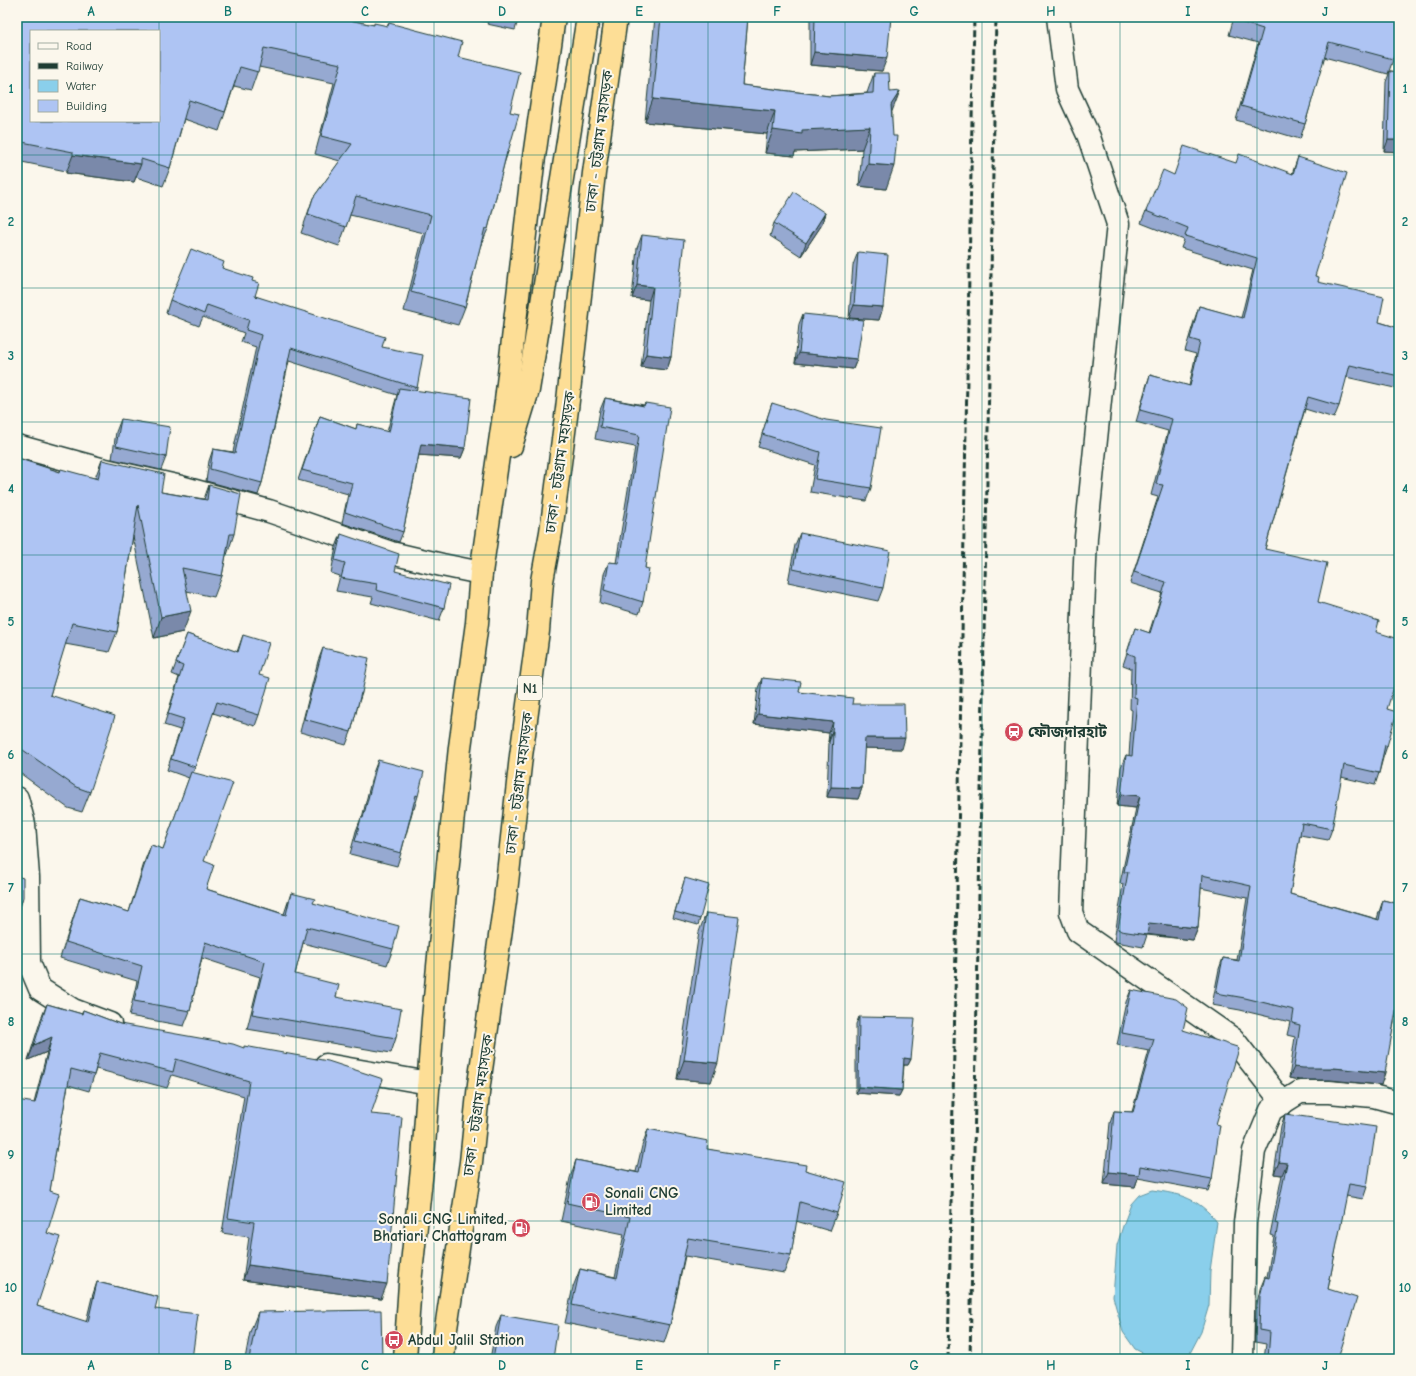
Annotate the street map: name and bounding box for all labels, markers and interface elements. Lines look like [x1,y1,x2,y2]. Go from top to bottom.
text: A [87,4,95,19]
text: B [224,4,232,19]
text: C [361,4,369,19]
text: D [498,4,506,19]
text: E [635,4,643,19]
text: F [773,4,781,19]
text: G [909,4,919,19]
text: H [1046,4,1056,19]
text: I [1185,4,1191,19]
text: J [1322,4,1328,19]
legend [30,30,160,122]
text: Road [66,39,92,53]
text: Railway [66,59,104,73]
street label: ঢাকা - চট্টগ্রাম মহাসড়ক [581,68,617,214]
text: Water [66,79,96,93]
text: 1 [8,81,14,96]
text: 1 [1402,81,1408,96]
text: Building [66,99,107,113]
text: 2 [8,214,14,229]
text: 2 [1402,214,1408,229]
text: 3 [8,348,14,363]
text: 3 [1402,348,1408,363]
street label: ঢাকা - চট্টগ্রাম মহাসড়ক [541,389,579,535]
text: 4 [8,481,14,496]
text: 4 [1402,481,1408,496]
text: 5 [8,614,15,629]
text: 5 [1402,614,1409,629]
road number: N1 [518,676,542,700]
street label: ঢাকা - চট্টগ্রাম মহাসড়ক [501,710,537,856]
station icon: ফৌজদারহাট [1003,721,1025,743]
place label: ফৌজদারহাট [1028,723,1107,741]
text: 6 [8,747,15,762]
text: 6 [1402,747,1409,762]
text: 7 [8,880,14,895]
text: 7 [1402,880,1408,895]
text: 8 [8,1014,14,1029]
text: 8 [1402,1014,1408,1029]
street label: ঢাকা - চট্টগ্রাম মহাসড়ক [459,1032,497,1178]
text: 9 [8,1147,15,1162]
text: 9 [1402,1147,1409,1162]
place label: Sonali CNG Limited [605,1184,679,1219]
fuel station icon: Sonali CNG Limited [580,1191,602,1213]
place label: Sonali CNG Limited, Bhatiari, Chattogram [373,1210,507,1245]
fuel station icon: Sonali CNG Limited, Bhatiari, Chattogram [510,1217,532,1239]
text: 10 [5,1280,17,1295]
text: 10 [1399,1280,1411,1295]
bus stop icon: Abdul Jalil Station [383,1329,405,1351]
place label: Abdul Jalil Station [408,1331,524,1349]
text: A [87,1358,95,1373]
text: B [224,1358,232,1373]
text: C [361,1358,369,1373]
text: D [498,1358,506,1373]
text: E [635,1358,643,1373]
text: F [773,1358,781,1373]
text: G [909,1358,919,1373]
text: H [1046,1358,1056,1373]
text: I [1185,1358,1191,1373]
text: J [1322,1358,1328,1373]

